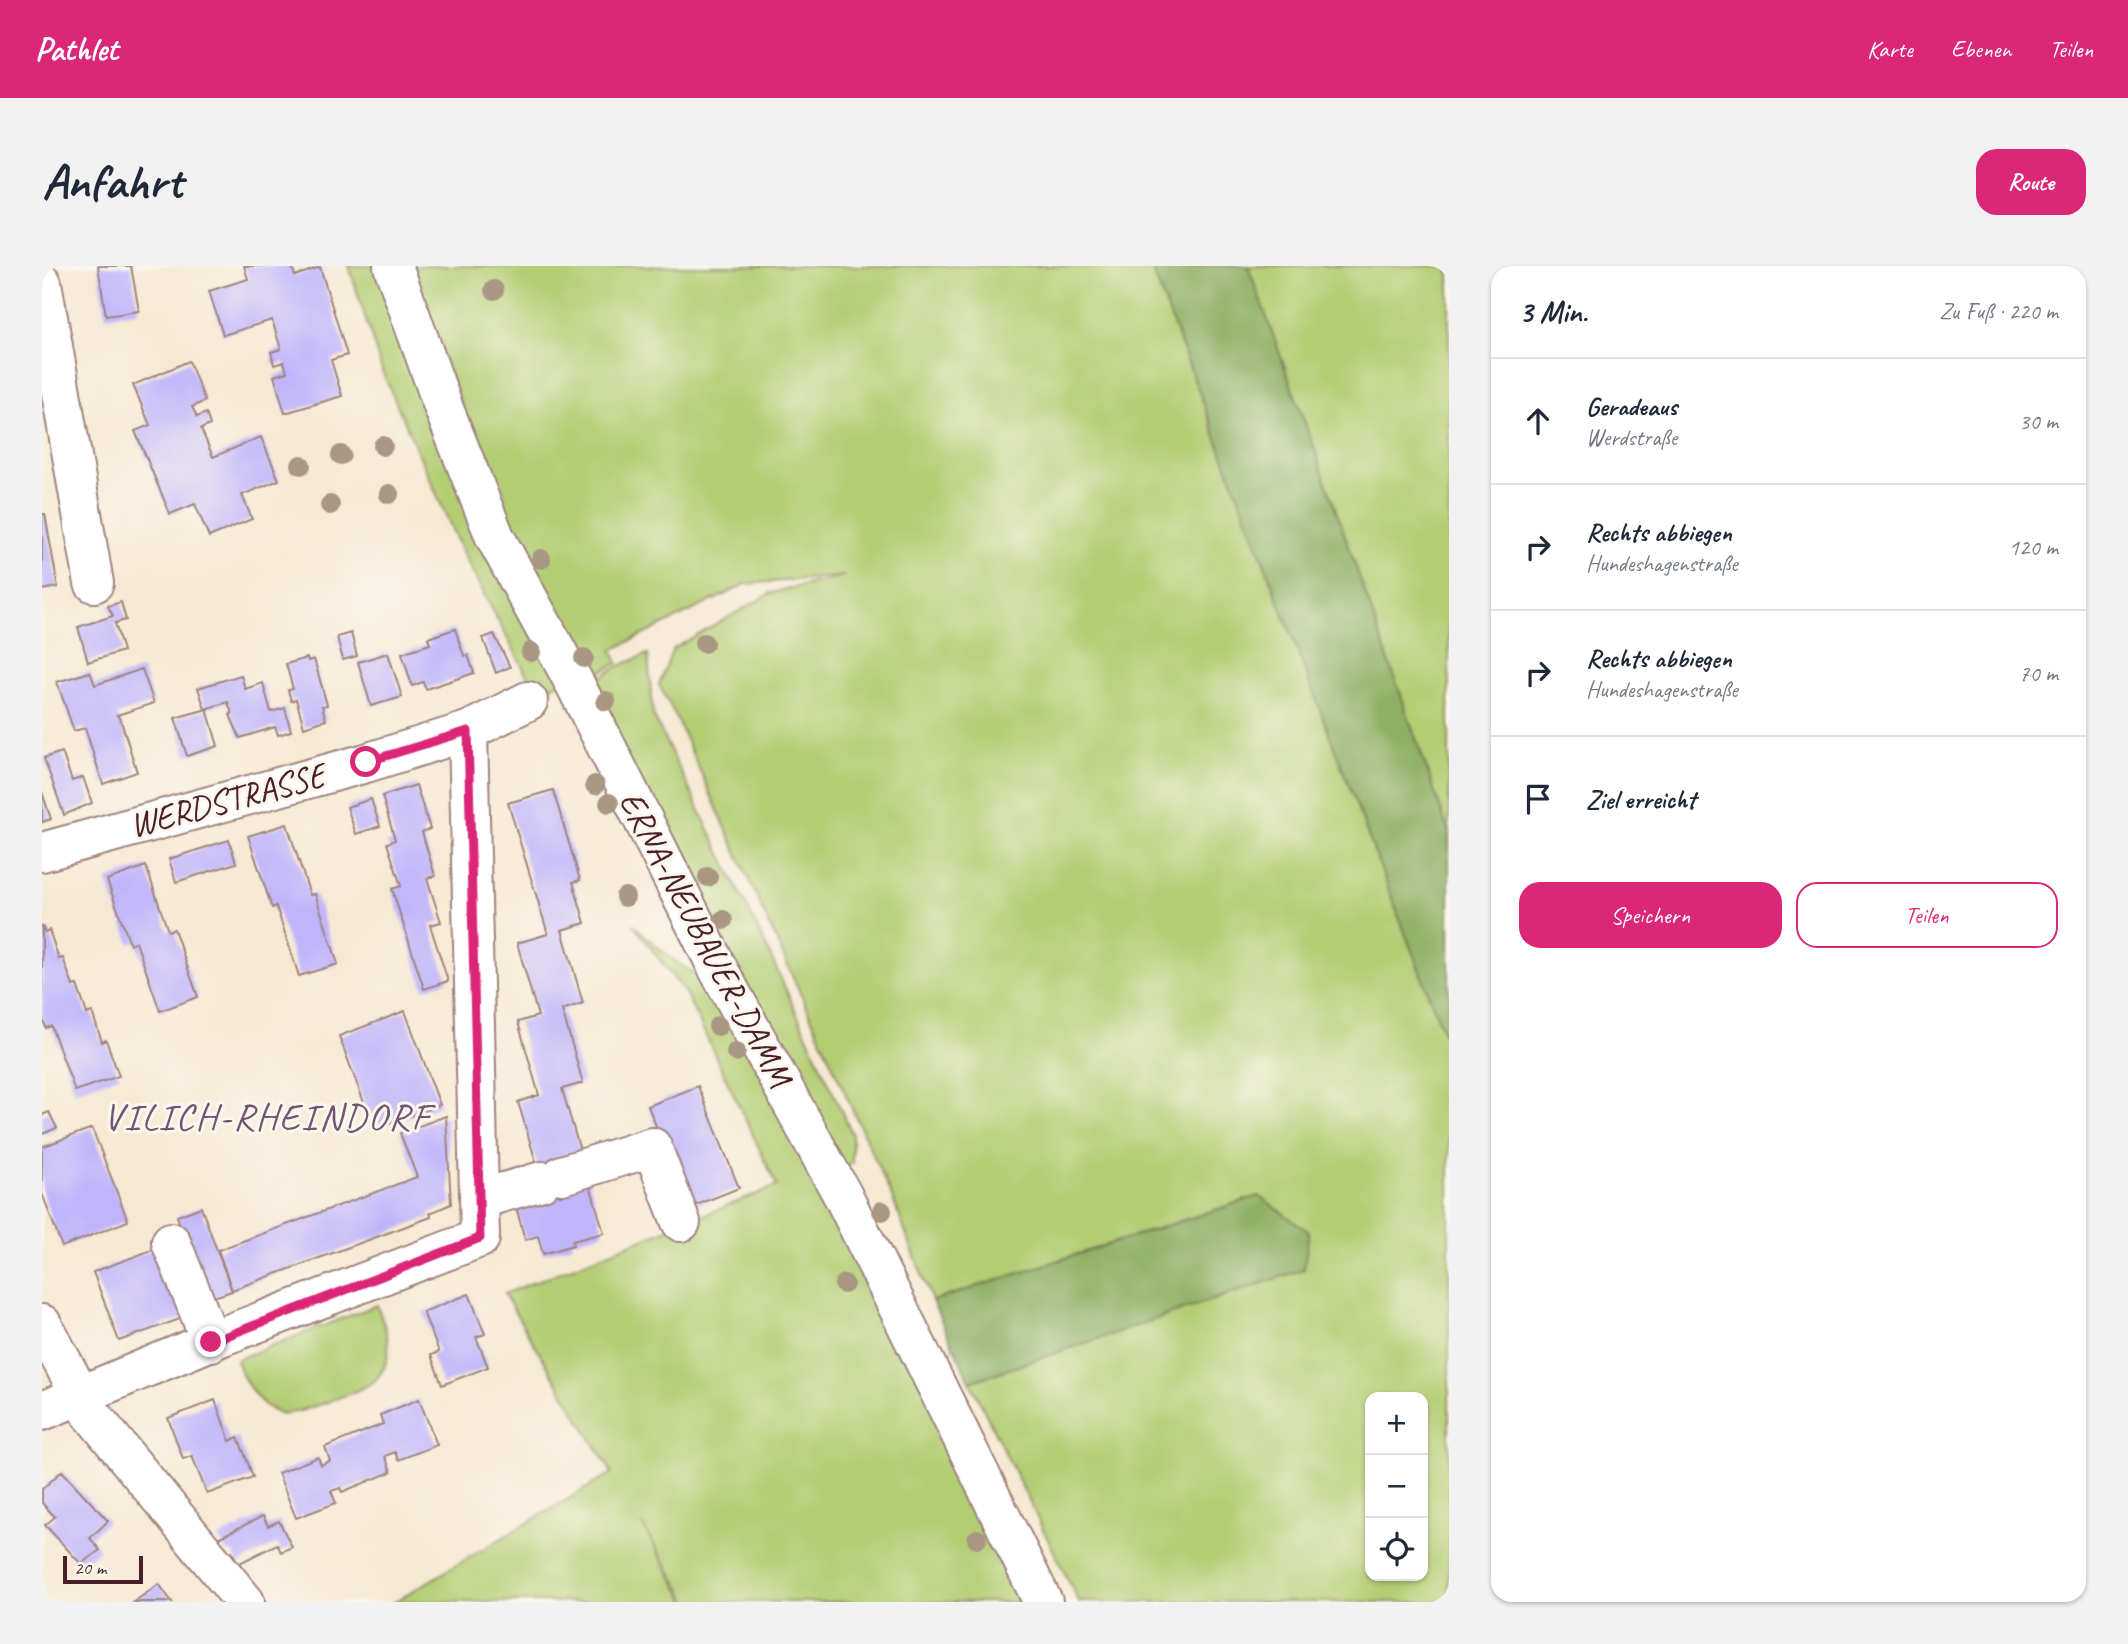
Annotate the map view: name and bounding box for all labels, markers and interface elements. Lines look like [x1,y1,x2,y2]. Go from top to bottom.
text: Pathlet [35,28,118,70]
text: Karte [1867,34,1913,64]
text: Ebenen [1951,34,2011,64]
text: Teilen [2049,34,2093,64]
button: Route [1976,149,2086,215]
text: Anfahrt [42,151,182,213]
text: 3 Min. [1519,293,1588,331]
text: Zu Fuß · 220 m [1939,297,2058,326]
text: Geradeaus [1586,390,1677,423]
icon: ahead [1519,402,1557,440]
text: 30 m [2019,407,2058,436]
text: Werdstraße [1586,423,1677,452]
text: Rechts abbiegen [1586,516,1732,549]
icon: right [1519,528,1557,566]
text: 120 m [2009,533,2058,562]
text: Hundeshagenstraße [1586,549,1738,578]
text: Rechts abbiegen [1586,642,1732,675]
icon: right [1519,654,1557,692]
text: 70 m [2019,659,2058,688]
text: Hundeshagenstraße [1586,675,1738,704]
route start [350,746,381,777]
street label: WERDSTRASSE [125,751,334,848]
icon: arrive [1519,780,1557,818]
street label: ERNA-NEUBAUER-DAMM [609,783,804,1096]
text: Ziel erreicht [1586,783,1696,816]
button: Speichern [1519,882,1782,948]
button: Teilen [1796,882,2058,948]
district label: VILICH-RHEINDORF [103,1093,436,1140]
route end [195,1326,226,1357]
map controls [1365,1392,1428,1581]
button: + [1365,1392,1428,1455]
button: − [1365,1455,1428,1518]
button: locate [1365,1518,1428,1581]
scale bar [63,1553,144,1585]
text: 20 m [74,1556,106,1580]

